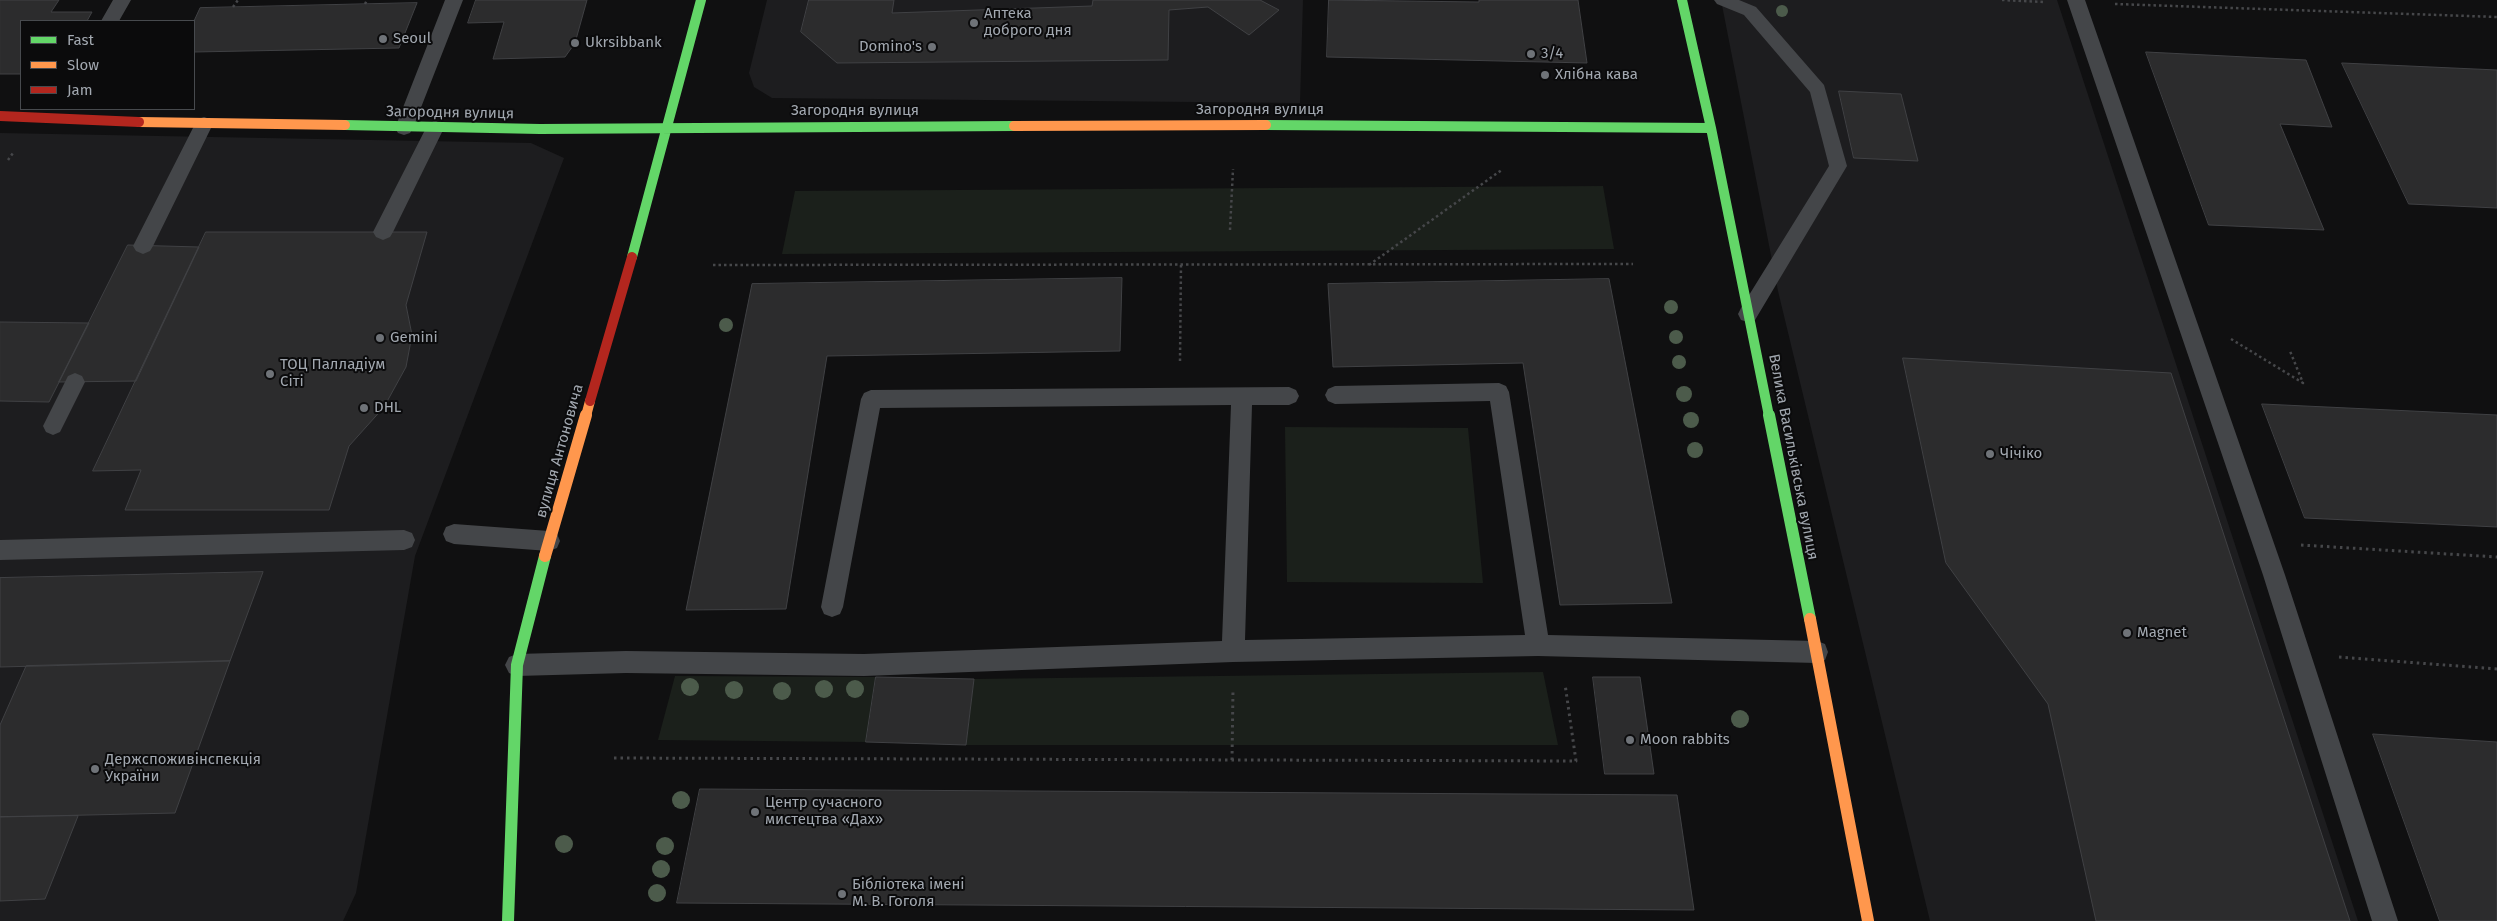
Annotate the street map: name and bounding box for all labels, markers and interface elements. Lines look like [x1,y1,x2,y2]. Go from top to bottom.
place label: Аптека доброго дня [984,5,1072,40]
marker: Аптека доброго дня [968,17,980,29]
legend [20,20,195,110]
place label: Seoul [393,30,431,48]
text: Fast [67,31,94,49]
marker: Seoul [377,33,389,45]
place label: Ukrsibbank [585,34,662,52]
marker: Ukrsibbank [569,37,581,49]
place label: Domino's [859,38,922,56]
marker: Domino's [926,41,938,53]
place label: 3/4 [1541,45,1563,63]
marker: 3/4 [1525,48,1537,60]
text: Slow [67,56,99,74]
place label: Хлібна кава [1555,66,1638,84]
marker: Хлібна кава [1539,69,1551,81]
text: Jam [67,81,93,99]
street label: Загородня вулиця [1196,101,1324,119]
street label: Загородня вулиця [791,102,919,120]
street label: Загородня вулиця [386,103,514,123]
place label: Gemini [390,329,438,347]
marker: Gemini [374,332,386,344]
street label: Велика Васильківська вулиця [1764,352,1822,562]
place label: ТОЦ Палладіум Сіті [280,356,385,391]
marker: ТОЦ Палладіум Сіті [264,368,276,380]
street label: вулиця Антоновича [532,382,588,520]
place label: DHL [374,399,401,417]
marker: DHL [358,402,370,414]
place label: Чічіко [2000,445,2042,463]
marker: Чічіко [1984,448,1996,460]
place label: Magnet [2137,624,2187,642]
marker: Magnet [2121,627,2133,639]
place label: Moon rabbits [1640,731,1730,749]
marker: Moon rabbits [1624,734,1636,746]
place label: Держспоживінспекція України [105,751,261,786]
marker: Держспоживінспекція України [89,763,101,775]
place label: Центр сучасного мистецтва «Дах» [765,794,883,829]
marker: Центр сучасного мистецтва «Дах» [749,806,761,818]
place label: Бібліотека імені М. В. Гоголя [852,876,965,911]
marker: Бібліотека імені М. В. Гоголя [836,888,848,900]

